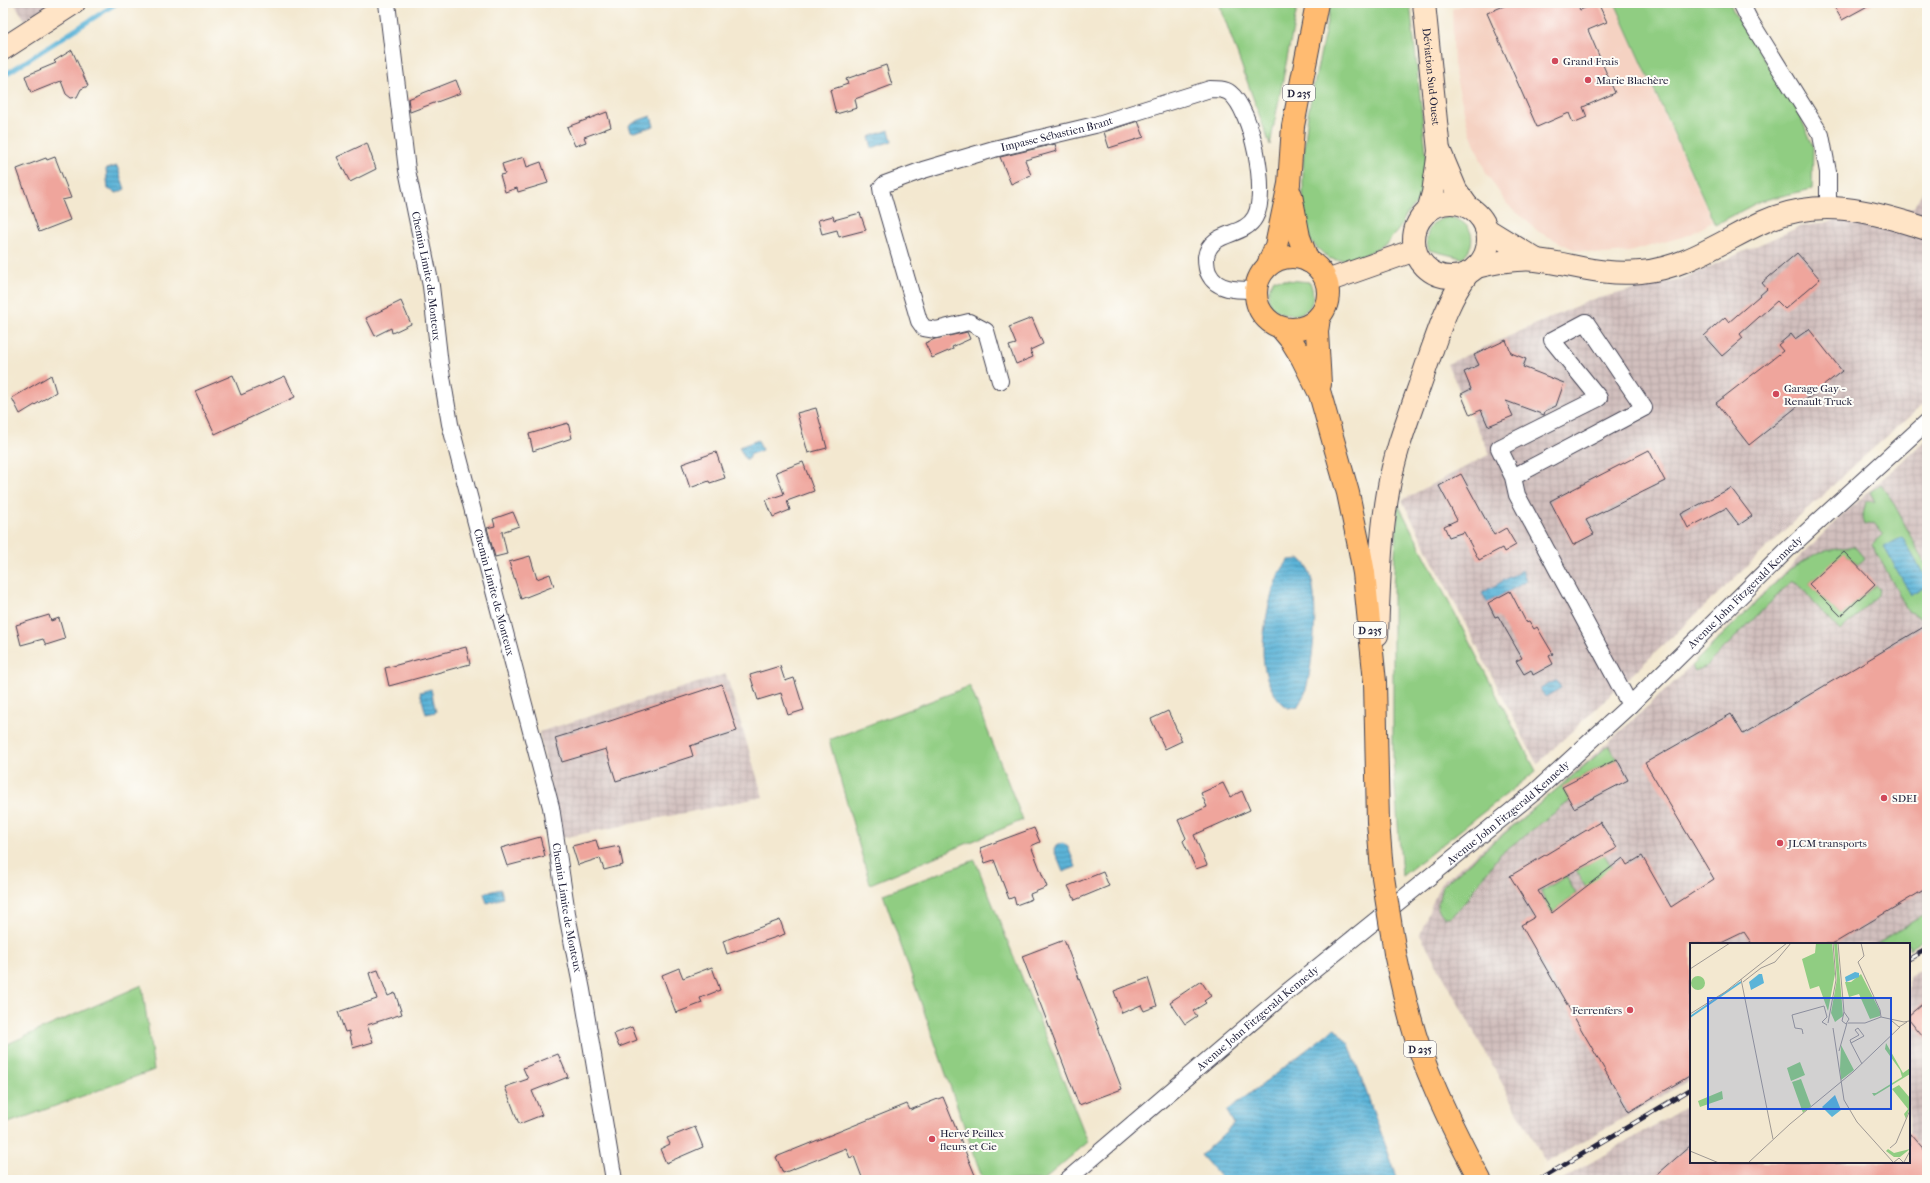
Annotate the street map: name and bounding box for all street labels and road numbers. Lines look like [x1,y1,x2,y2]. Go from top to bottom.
street label: Déviation Sud-Ouest [1420,27,1442,126]
road number: D 235 [1283,85,1315,101]
street label: Impasse Sébastien Brant [999,114,1115,154]
street label: Chemin Limite de Monteux [409,210,443,342]
street label: Chemin Limite de Monteux [471,527,517,658]
street label: Avenue John Fitzgerald Kennedy [1684,532,1806,652]
road number: D 235 [1354,622,1386,638]
street label: Avenue John Fitzgerald Kennedy [1443,757,1573,868]
street label: Chemin Limite de Monteux [549,842,584,974]
street label: Avenue John Fitzgerald Kennedy [1193,962,1322,1074]
road number: D 235 [1404,1041,1436,1057]

